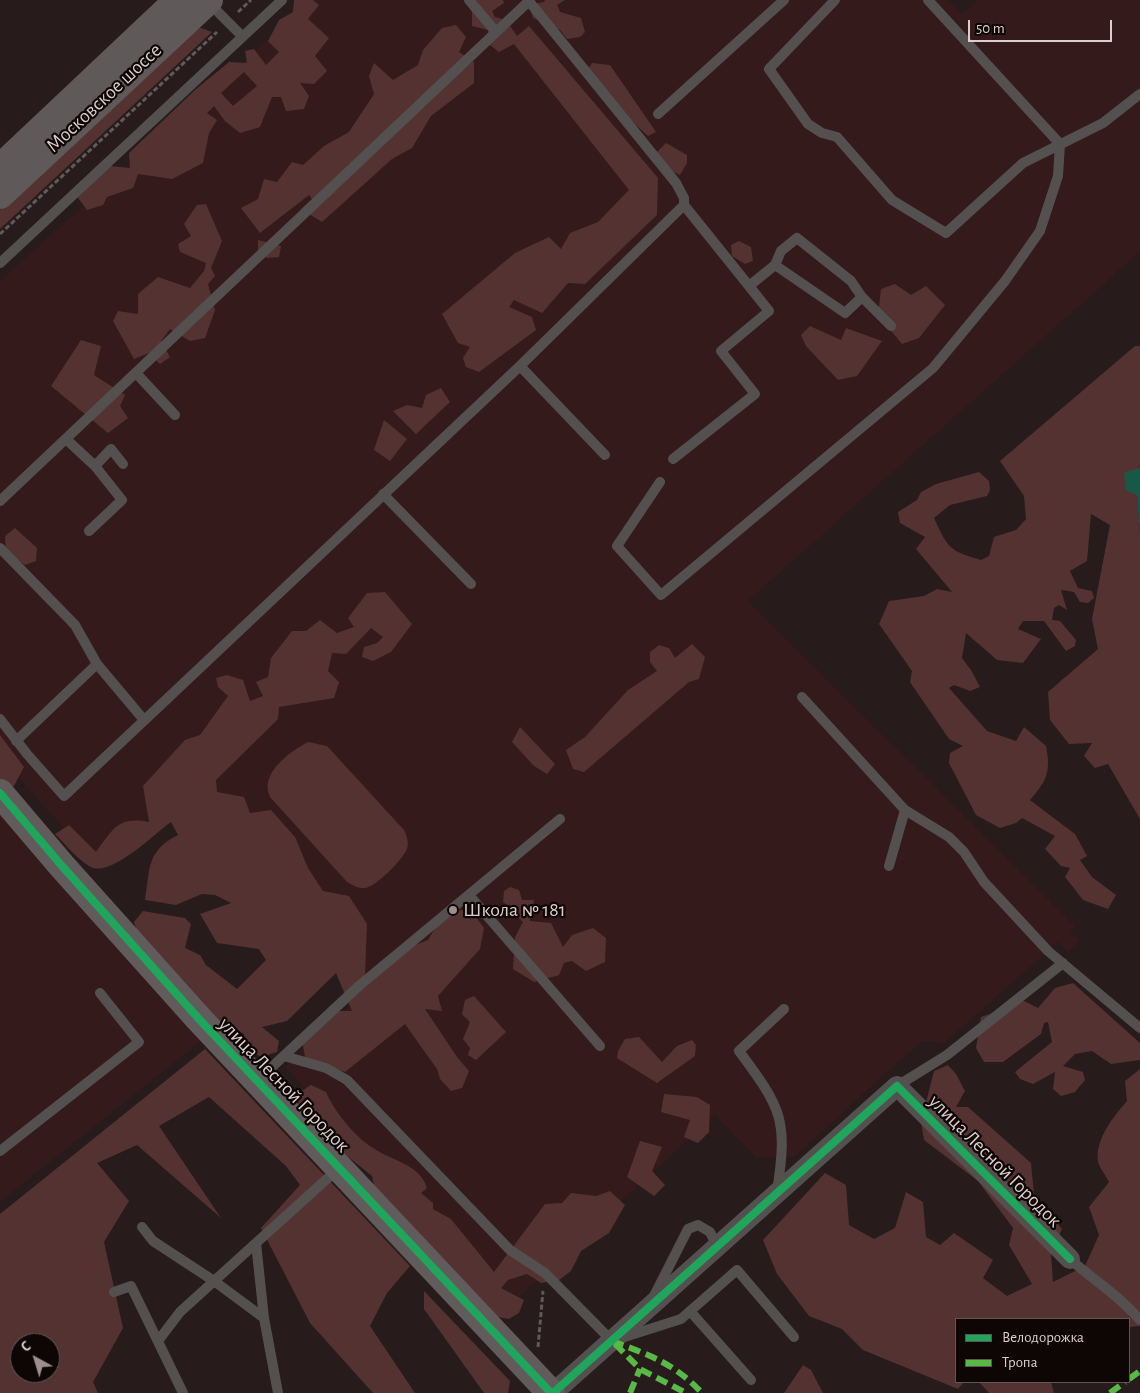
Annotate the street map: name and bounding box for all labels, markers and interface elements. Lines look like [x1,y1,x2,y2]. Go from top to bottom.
scale bar [970,10,1114,42]
text: 50 m [976,21,1005,36]
street label: Московское шоссе [41,38,167,158]
place label: Школа № 181 [463,898,566,922]
marker: Школа № 181 [447,904,459,916]
street label: улица Лесной Городок [213,1013,355,1157]
street label: улица Лесной Городок [923,1089,1067,1233]
legend [955,1318,1130,1383]
text: Велодорожка [1002,1330,1084,1345]
north arrow [10,1333,60,1383]
text: С [19,1339,34,1355]
text: Тропа [1002,1355,1038,1370]

